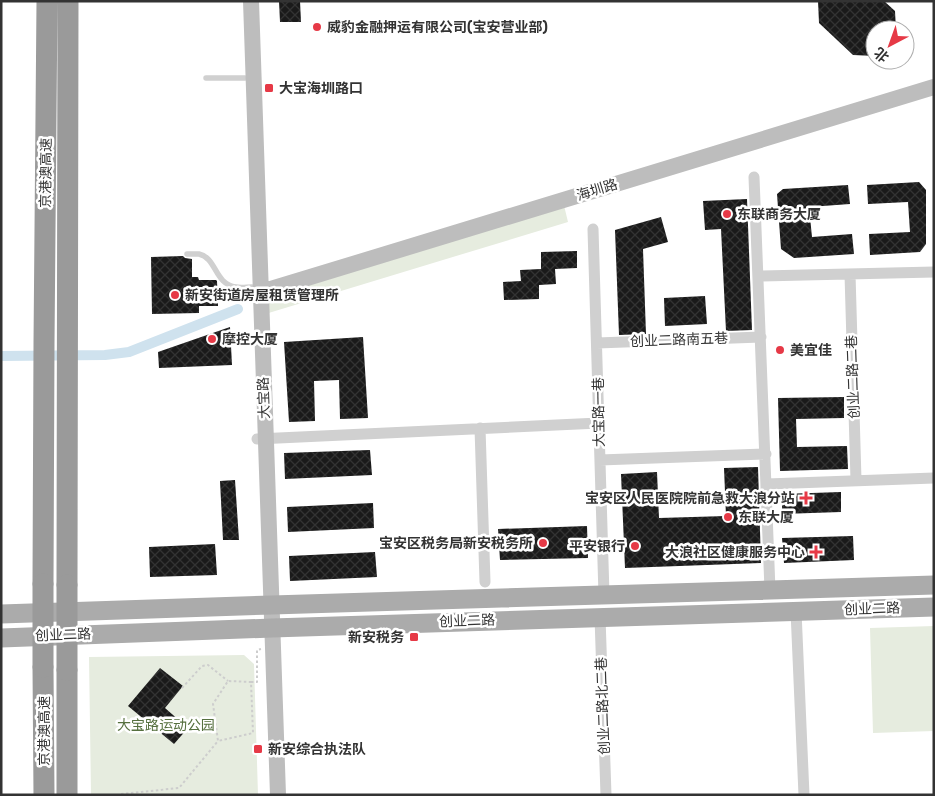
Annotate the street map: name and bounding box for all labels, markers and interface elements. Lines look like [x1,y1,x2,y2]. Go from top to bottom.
place label: 威豹金融押运有限公司(宝安营业部) [327,19,548,36]
north arrow [865,20,915,70]
marker: 威豹金融押运有限公司(宝安营业部) [311,21,323,33]
text: 北 [871,43,893,65]
place label: 大宝海圳路口 [279,80,363,97]
marker: 大宝海圳路口 [263,82,275,94]
street label: 京港澳高速 [37,138,55,208]
street label: 海圳路 [574,176,620,204]
place label: 东联商务大厦 [737,206,821,223]
marker: 东联商务大厦 [721,208,733,220]
place label: 新安街道房屋租赁管理所 [185,287,339,304]
marker: 新安街道房屋租赁管理所 [169,289,181,301]
street label: 创业二路南五巷 [630,330,728,350]
place label: 摩控大厦 [222,331,278,348]
marker: 摩控大厦 [206,333,218,345]
street label: 创业二路二巷 [843,335,863,419]
place label: 美宜佳 [790,342,832,359]
marker: 美宜佳 [774,344,786,356]
street label: 大宝路 [255,377,273,419]
street label: 大宝路一巷 [590,377,608,447]
place label: 宝安区人民医院院前急救大浪分站 [585,490,795,507]
marker: 宝安区人民医院院前急救大浪分站 [799,491,813,505]
place label: 东联大厦 [738,509,794,526]
marker: 东联大厦 [722,511,734,523]
place label: 宝安区税务局新安税务所 [379,535,533,552]
marker: 宝安区税务局新安税务所 [537,537,549,549]
place label: 平安银行 [569,538,625,555]
marker: 平安银行 [629,540,641,552]
place label: 大浪社区健康服务中心 [665,544,805,561]
marker: 大浪社区健康服务中心 [809,545,823,559]
street label: 创业二路 [844,600,900,618]
street label: 创业二路 [439,612,495,630]
street label: 创业二路 [35,626,91,644]
place label: 新安税务 [348,629,404,646]
marker: 新安税务 [408,631,420,643]
street label: 创业二路北二巷 [593,657,613,755]
street label: 京港澳高速 [36,696,53,766]
park label: 大宝路运动公园 [117,717,215,734]
place label: 新安综合执法队 [268,741,366,758]
marker: 新安综合执法队 [252,743,264,755]

